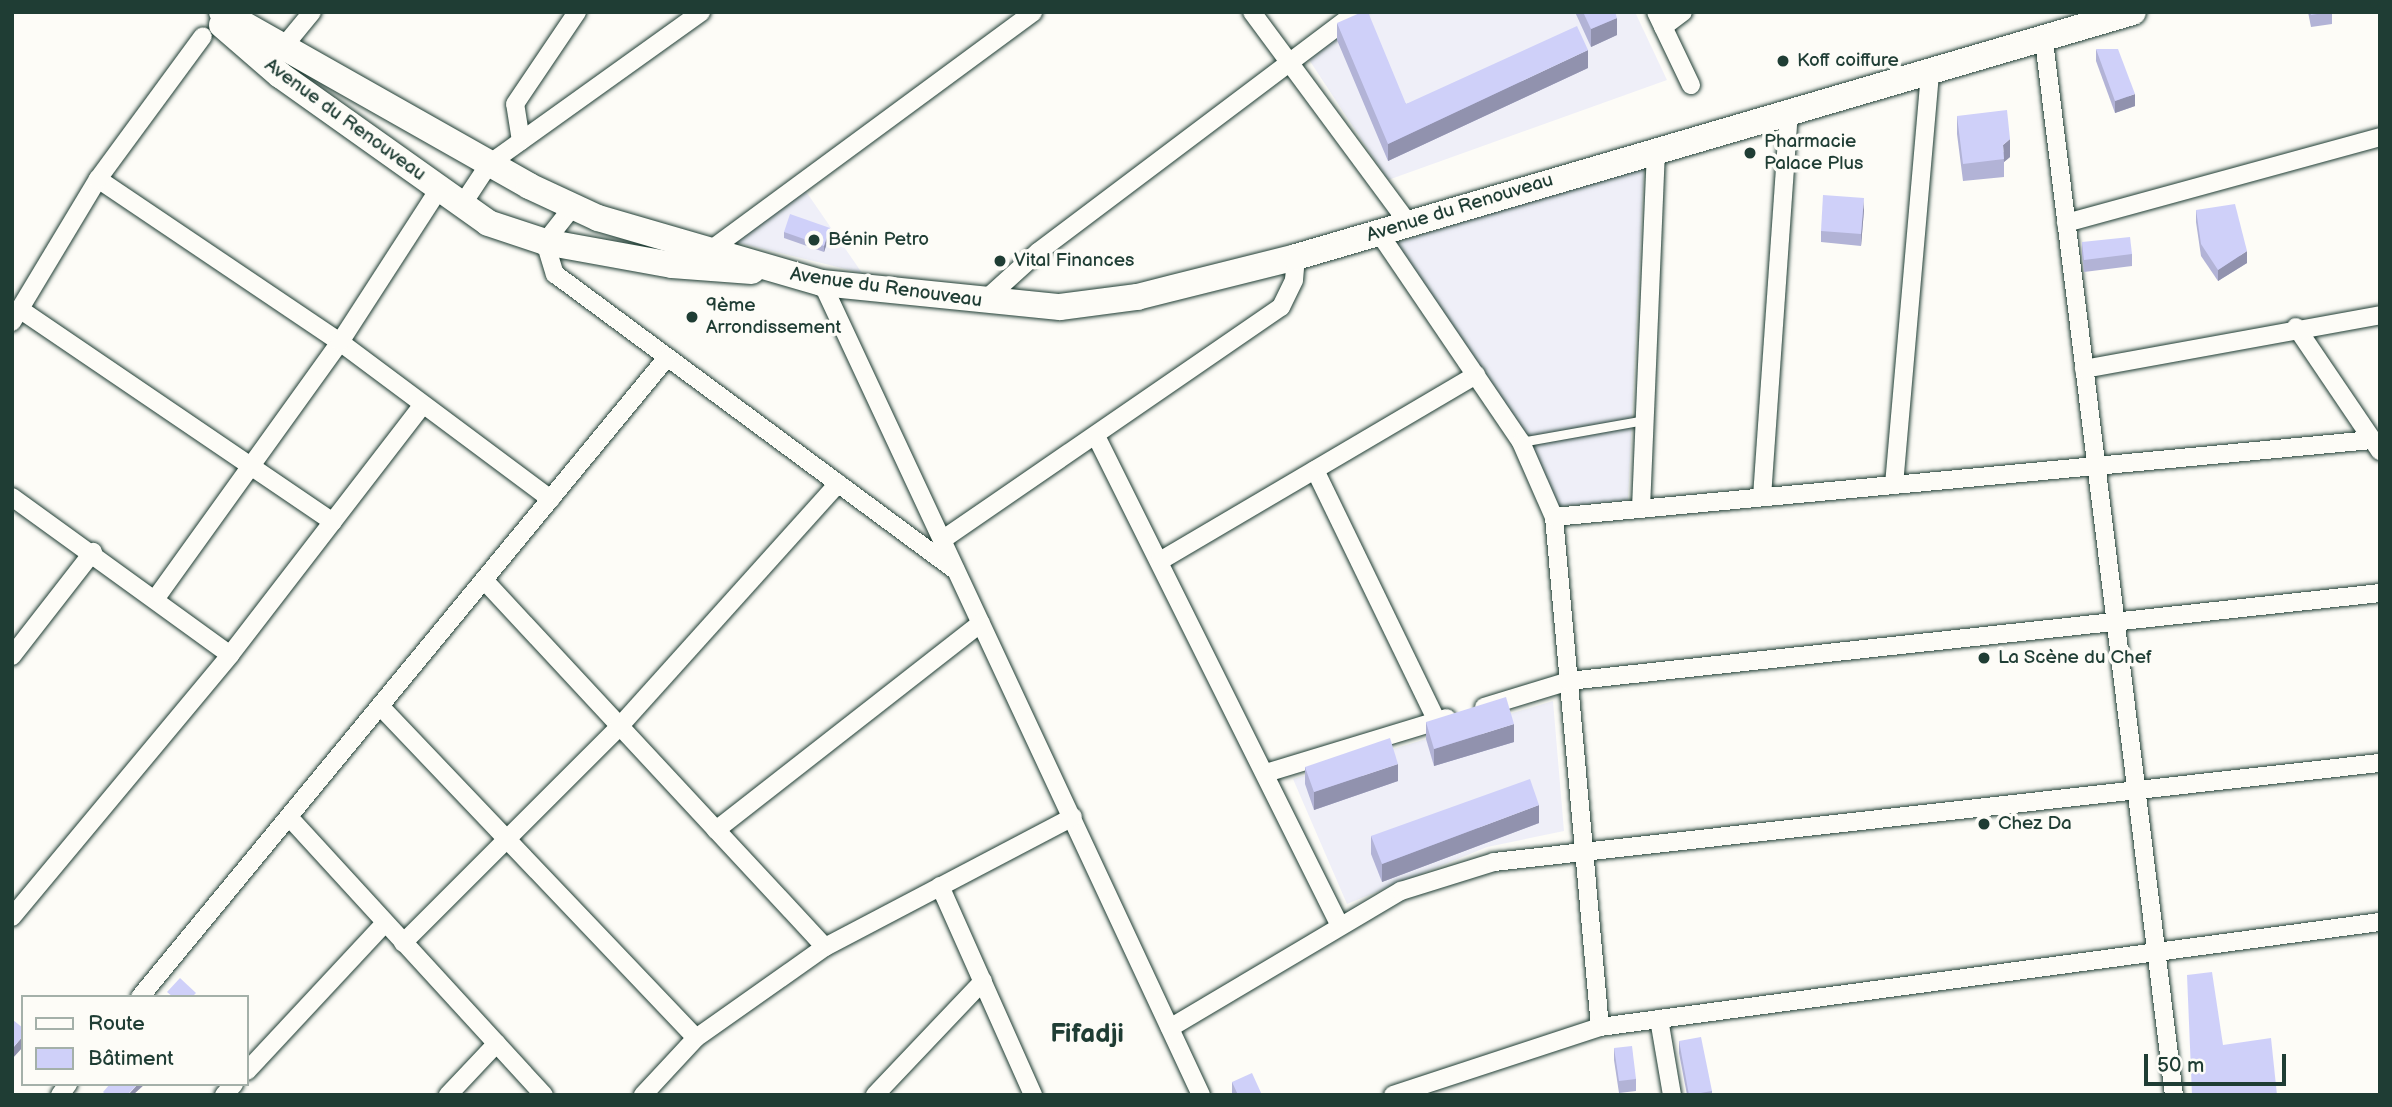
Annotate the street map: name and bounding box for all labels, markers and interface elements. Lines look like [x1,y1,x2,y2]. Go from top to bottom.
place label: Koff coiffure [1797,50,1899,72]
marker: Koff coiffure [1775,53,1791,69]
street label: Avenue du Renouveau [260,54,430,186]
place label: Pharmacie Palace Plus [1764,131,1863,175]
marker: Pharmacie Palace Plus [1742,145,1758,161]
street label: Avenue du Renouveau [1364,169,1556,247]
place label: Bénin Petro [828,229,929,251]
marker: Bénin Petro [806,232,822,248]
place label: Vital Finances [1014,250,1134,272]
marker: Vital Finances [992,253,1008,269]
street label: Avenue du Renouveau [789,263,983,313]
place label: 9ème Arrondissement [706,295,841,339]
marker: 9ème Arrondissement [684,309,700,325]
place label: La Scène du Chef [1998,647,2152,669]
marker: La Scène du Chef [1976,650,1992,666]
place label: Chez Da [1998,813,2072,835]
marker: Chez Da [1976,816,1992,832]
legend [21,995,248,1086]
text: Route [88,1011,145,1036]
district label: Fifadji [1050,1019,1124,1051]
scale bar [2147,1040,2289,1084]
text: Bâtiment [88,1046,174,1071]
text: 50 m [2157,1053,2204,1078]

